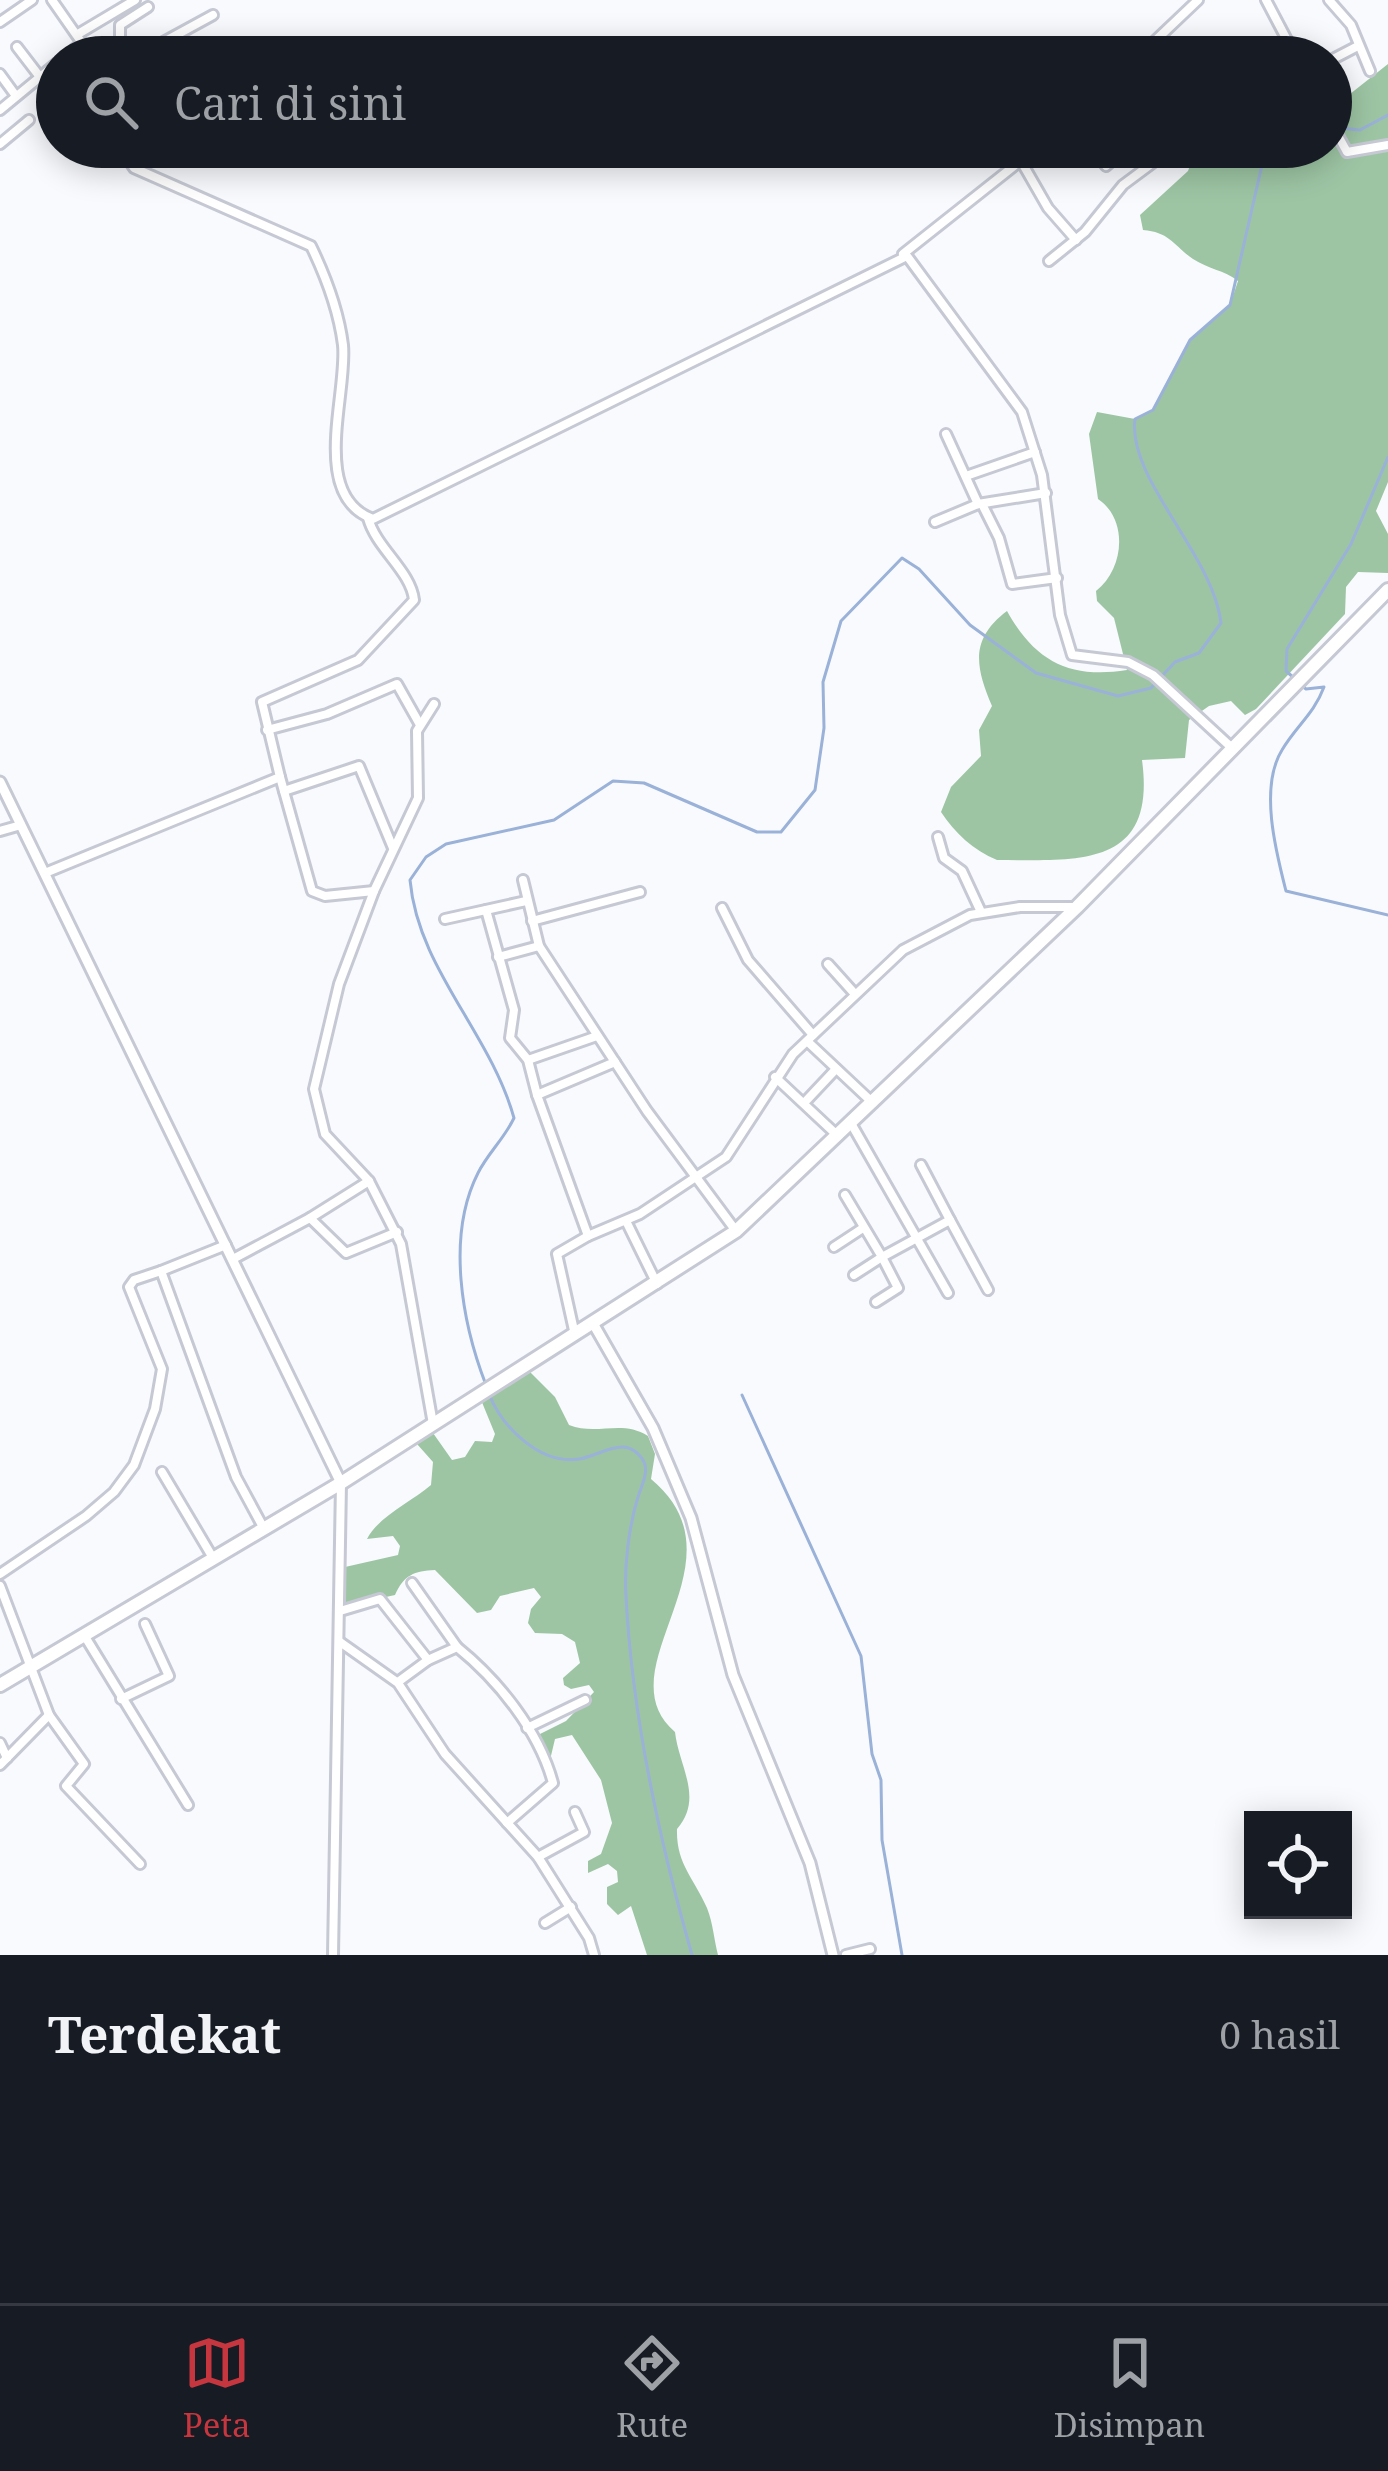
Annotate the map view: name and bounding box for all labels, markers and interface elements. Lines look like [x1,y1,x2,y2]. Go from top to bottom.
search box [36,36,1352,168]
icon: search [78,69,144,135]
text: Cari di sini [174,72,406,133]
map controls [1244,1811,1352,1919]
button: locate [1244,1811,1352,1919]
text: Terdekat [48,1998,281,2068]
text: 0 hasil [1219,2007,1340,2060]
tab: Peta [183,2330,251,2447]
tab: Rute [616,2330,688,2447]
tab: Disimpan [1054,2330,1205,2447]

